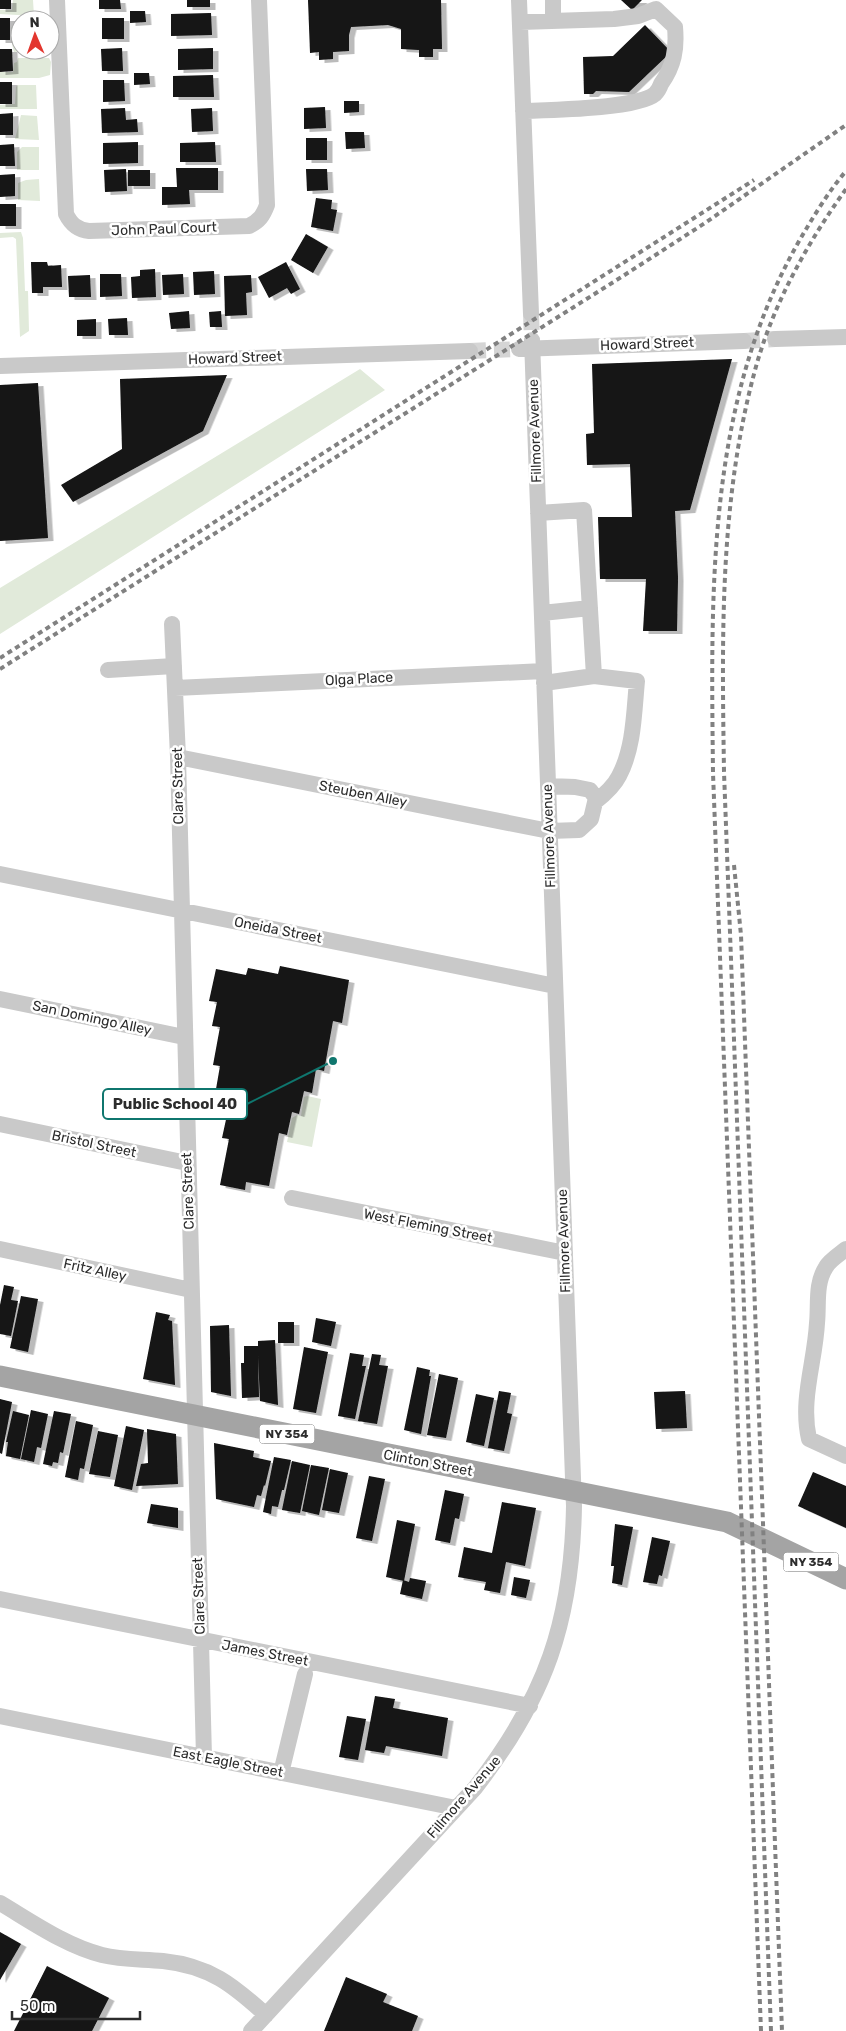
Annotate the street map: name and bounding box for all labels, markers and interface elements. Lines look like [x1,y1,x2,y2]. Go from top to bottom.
north arrow [10,10,60,60]
text: N [29,14,40,31]
street label: John Paul Court [111,219,218,239]
street label: Howard Street [600,334,695,354]
street label: Howard Street [188,348,283,368]
street label: Fillmore Avenue [525,379,545,483]
street label: Olga Place [325,669,394,689]
street label: Clare Street [169,747,187,825]
street label: Steuben Alley [317,777,409,811]
street label: Fillmore Avenue [539,784,559,888]
street label: Oneida Street [233,913,324,947]
street label: San Domingo Alley [31,997,153,1039]
callout: Public School 40 [103,1089,247,1119]
text: Public School 40 [113,1095,237,1113]
street label: Bristol Street [50,1127,138,1161]
street label: Clare Street [178,1152,198,1230]
street label: Fillmore Avenue [554,1189,574,1293]
street label: West Fleming Street [362,1205,494,1247]
street label: Fritz Alley [62,1255,128,1285]
road number: NY 354 [260,1425,314,1444]
street label: Clinton Street [382,1446,474,1480]
road number: NY 354 [784,1552,838,1571]
street label: Clare Street [189,1557,209,1635]
street label: James Street [220,1636,310,1670]
street label: East Eagle Street [171,1743,285,1781]
street label: Fillmore Avenue [423,1752,505,1842]
scale bar [12,1988,140,2020]
text: 50 m [20,1997,55,2015]

